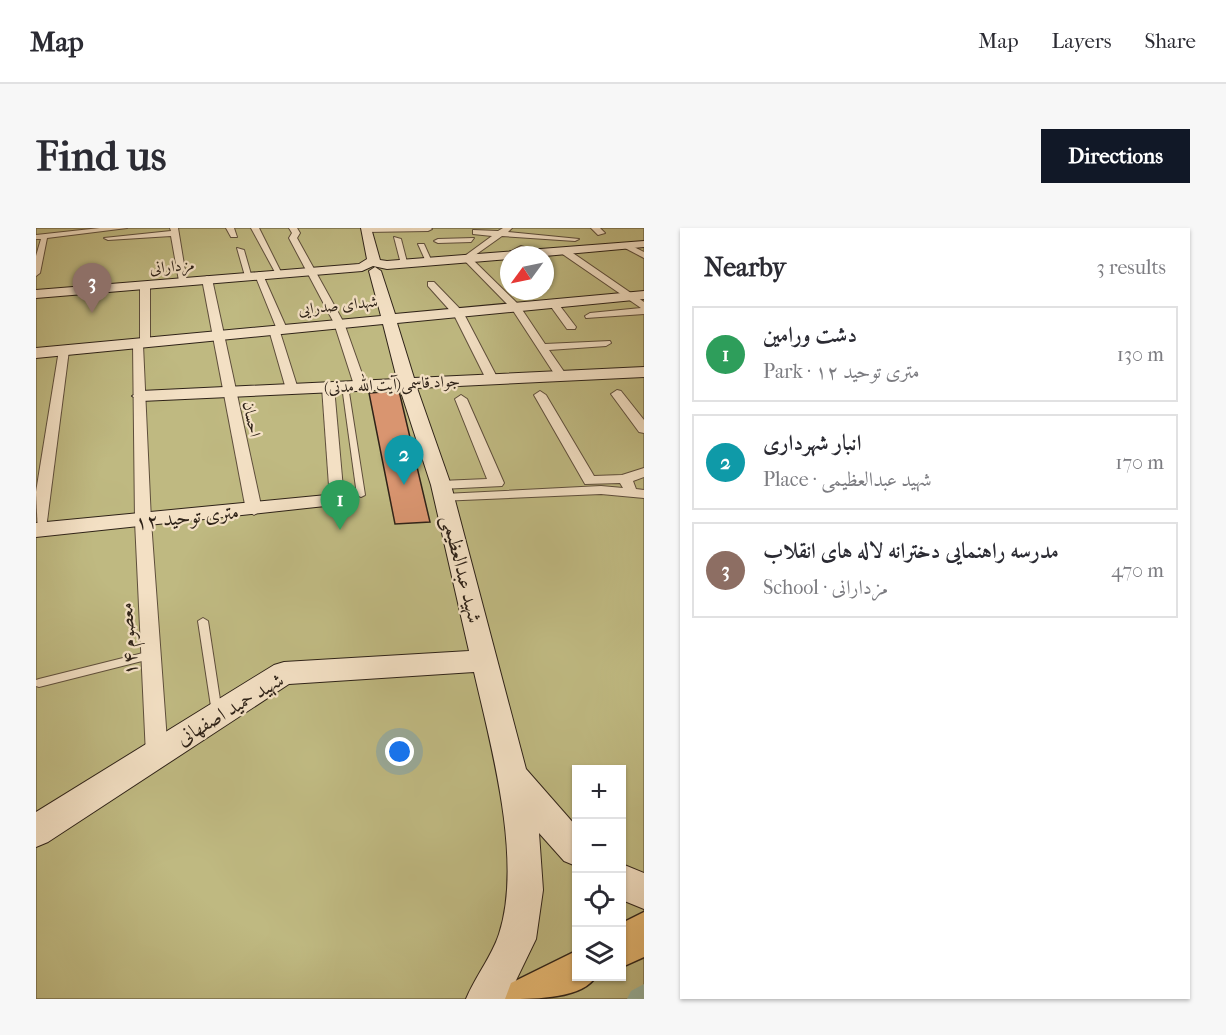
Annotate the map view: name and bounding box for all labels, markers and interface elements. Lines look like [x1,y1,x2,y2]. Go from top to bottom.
text: Map [30,25,84,58]
text: Map [978,29,1019,53]
text: Layers [1052,29,1111,53]
text: Share [1144,29,1196,53]
button: Directions [1041,129,1190,183]
text: Find us [36,132,166,181]
north arrow [500,246,554,300]
text: Nearby [704,252,786,283]
street label: مزدارانی [149,255,196,279]
text: 3 results [1097,256,1166,279]
pin: 3 [72,264,112,313]
street label: شهدای صدرایی [297,291,379,320]
text: دشت ورامین [763,322,857,348]
text: 1 [722,343,729,366]
text: 130 m [1117,343,1164,366]
text: Park · ۱۲ متری توحید [763,360,920,383]
street label: جواد قاسمی(آیت الله مدنی) [323,368,461,399]
street label: احسان [239,399,265,439]
text: انبار شهرداری [763,430,862,456]
pin: 2 [384,436,424,485]
text: 2 [720,451,731,474]
text: 170 m [1115,451,1164,474]
text: Place · شهید عبدالعظیمی [763,468,932,491]
pin: 1 [320,480,360,530]
street label: ۱۲ متری توحید [134,500,240,535]
street label: شهید عبدالعظیمی [436,513,487,626]
text: مدرسه راهنمایی دخترانه لاله های انقلاب [763,538,1059,564]
text: 3 [721,559,730,582]
text: 470 m [1111,559,1164,582]
text: School · مزدارانی [763,576,888,599]
street label: ۱۴ معصوم [114,601,148,676]
street label: شهید حمید اصفهانی [172,668,288,751]
your location [385,737,414,766]
map controls [572,765,626,981]
button: + [572,765,626,819]
button: − [572,819,626,873]
button: locate [572,873,626,927]
button: layers [572,927,626,981]

